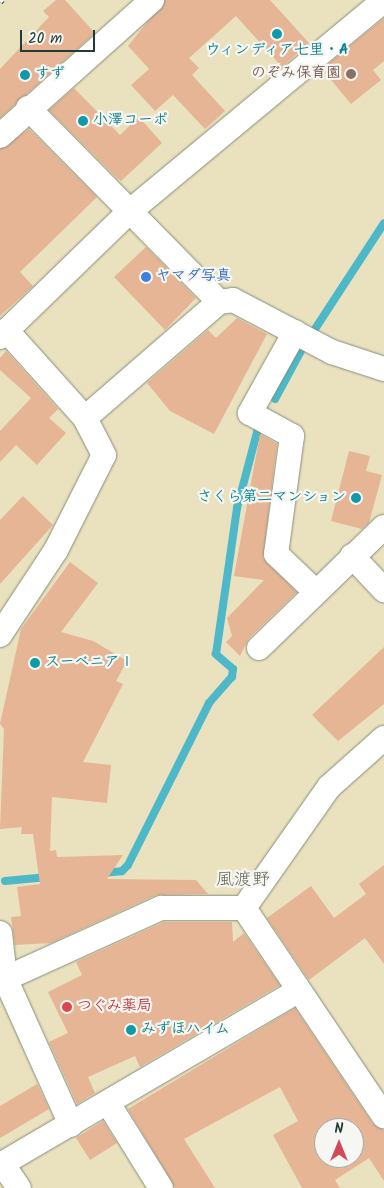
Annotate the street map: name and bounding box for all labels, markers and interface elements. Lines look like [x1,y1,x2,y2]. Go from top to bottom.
scale bar [22,20,98,52]
text: 20 m [28,27,62,51]
marker: ウィンディア七里・A [271,28,283,40]
place label: ウィンディア七里・A [205,42,349,60]
place label: のぞみ保育園 [251,65,341,83]
place label: すず [35,66,65,84]
marker: のぞみ保育園 [345,68,357,80]
marker: すず [19,69,31,81]
place label: 小澤コーポ [93,112,168,130]
marker: 小澤コーポ [77,115,89,127]
place label: ヤマダ写真 [156,268,231,286]
marker: ヤマダ写真 [140,271,152,283]
place label: さくら第二マンション [196,489,346,507]
marker: さくら第二マンション [350,492,362,504]
place label: スーベニアⅠ [45,654,134,672]
marker: スーベニアⅠ [29,657,41,669]
district label: 風渡野 [216,870,270,892]
place label: つぐみ薬局 [77,998,152,1016]
marker: つぐみ薬局 [61,1001,73,1013]
place label: みずほハイム [141,1021,231,1039]
marker: みずほハイム [125,1024,137,1036]
north arrow [314,1118,364,1168]
text: N [335,1118,343,1140]

